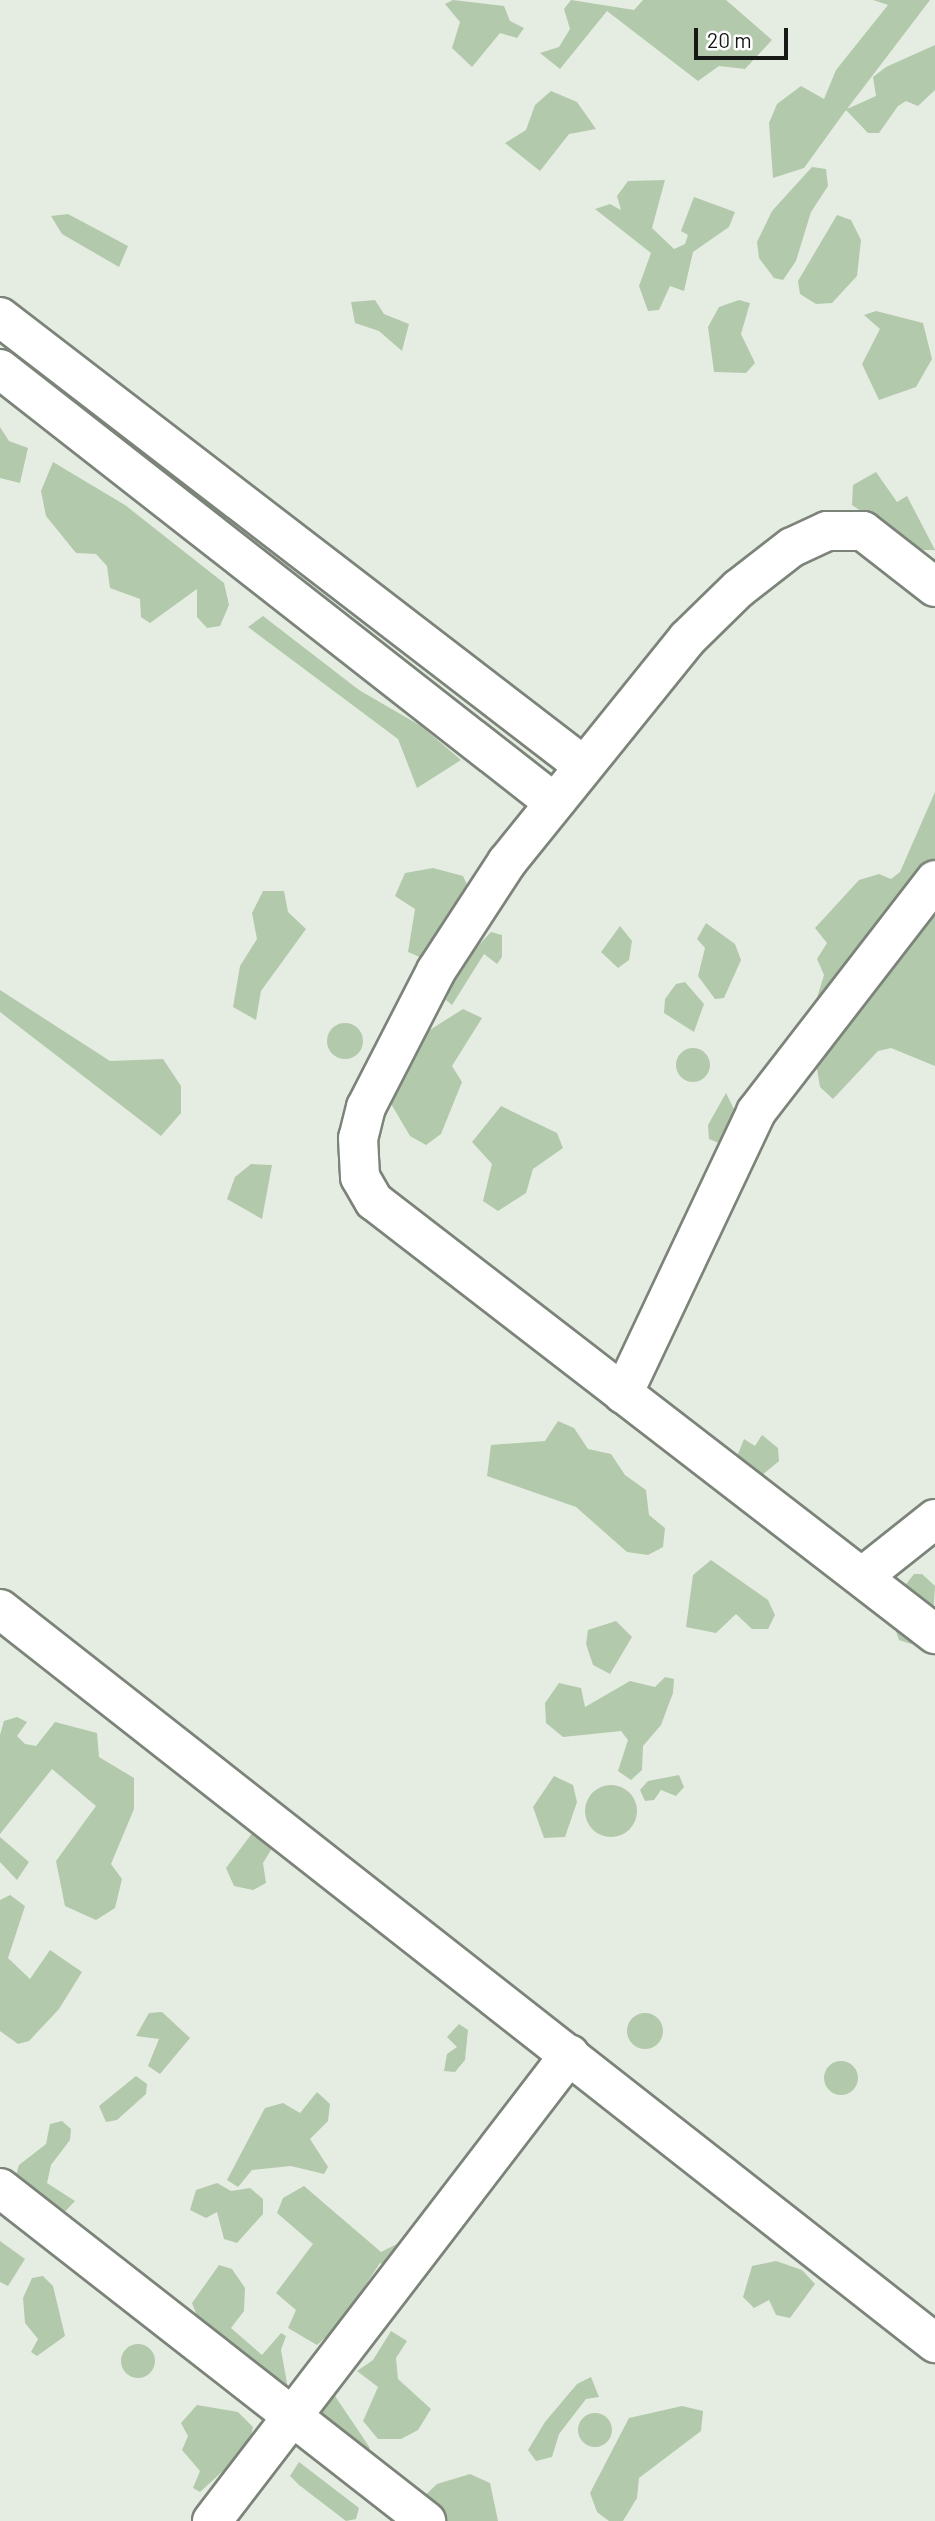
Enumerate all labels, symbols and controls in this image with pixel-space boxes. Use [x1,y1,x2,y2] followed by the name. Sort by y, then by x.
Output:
[697,14,792,58] scale bar
[707,27,752,52] text: 20 m

